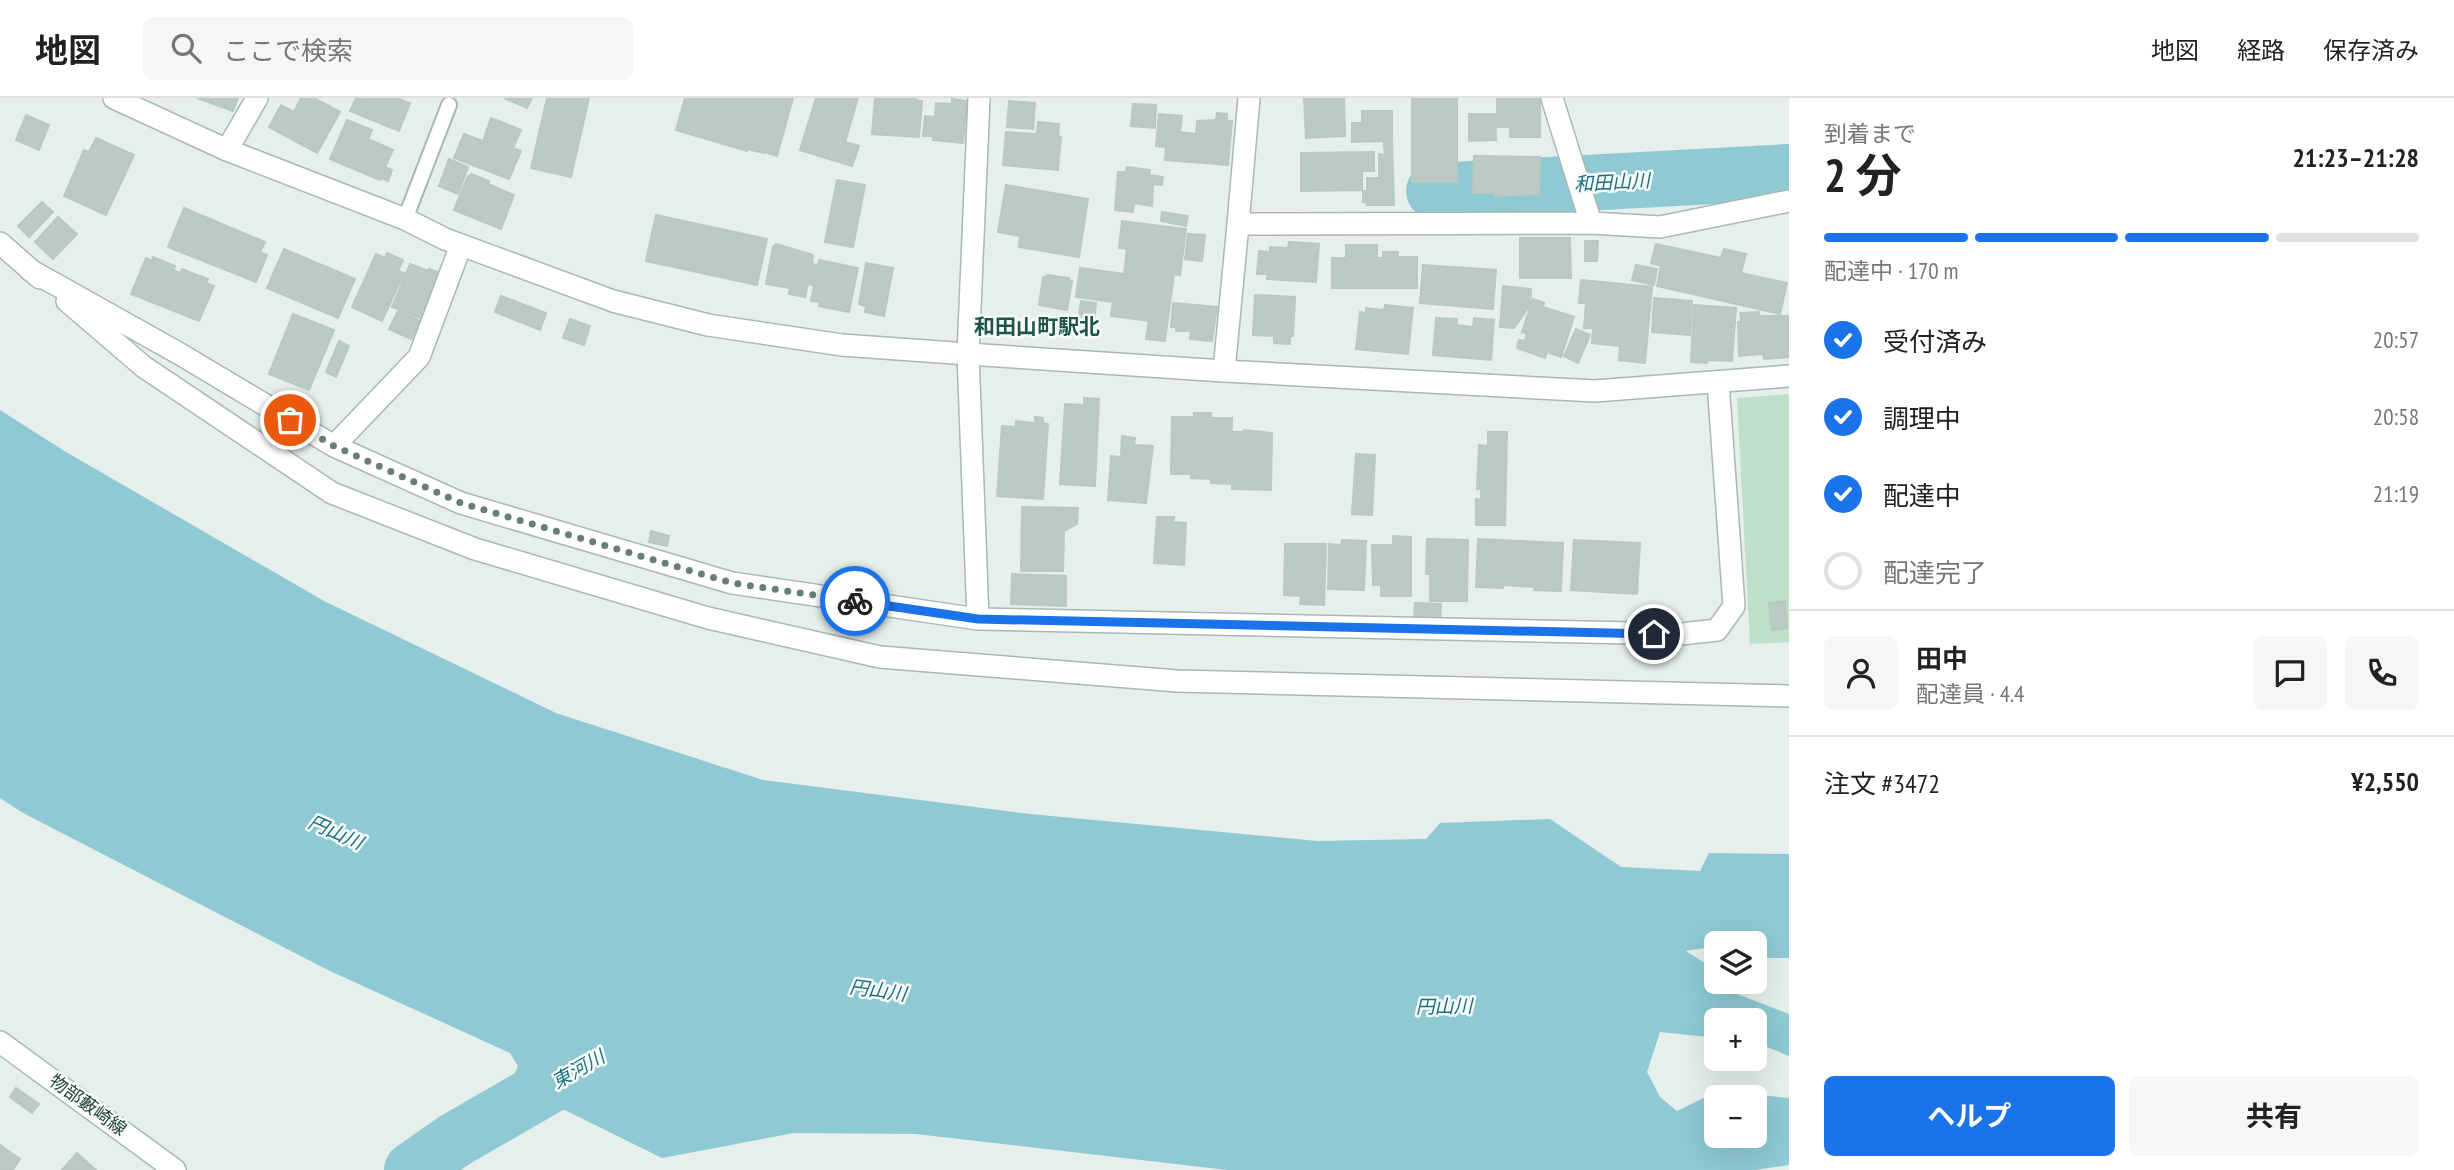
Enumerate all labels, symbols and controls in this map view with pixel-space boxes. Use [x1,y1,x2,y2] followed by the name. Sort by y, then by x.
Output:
[143,17,633,80] search box
[35,28,101,71] text: 地図
[167,29,205,67] icon: search
[223,34,353,67] text: ここで検索
[2151,35,2199,66] text: 地図
[2237,35,2285,66] text: 経路
[2323,35,2419,66] text: 保存済み
[1824,119,1916,148] text: 到着まで
[2292,141,2419,174] text: 21:23–21:28
[1824,145,1901,205] text: 2 分
[1573,168,1653,196] water label: 和田山川
[1824,256,1959,285] text: 配達中 · 170 m
[974,313,1100,340] district label: 和田山町駅北
[1824,321,1862,359] icon: check
[1883,325,1987,358] text: 受付済み
[2373,325,2419,354] text: 20:57
[260,390,320,450] pin
[1824,398,1862,436] icon: check
[271,401,309,439] icon: bag
[1883,402,1961,435] text: 調理中
[2373,402,2419,431] text: 20:58
[1824,475,1862,513] icon: check
[1883,479,1961,512] text: 配達中
[2373,479,2419,508] text: 21:19
[1883,556,1987,589] text: 配達完了
[820,566,890,636] courier
[836,582,874,620] icon: bike
[1624,604,1684,664] pin
[1635,615,1673,653] icon: home
[1824,636,1898,710] button: person
[2253,636,2327,710] button: chat
[2345,636,2419,710] button: phone
[1916,642,1968,675] text: 田中
[1916,679,2024,708] text: 配達員 · 4.4
[2351,765,2419,798] text: ¥2,550
[1824,767,1940,800] text: 注文 #3472
[305,809,369,855] water label: 円山川
[1704,931,1767,1148] map controls
[1704,931,1767,994] button: layers
[848,974,910,1006] water label: 円山川
[1415,993,1475,1018] water label: 円山川
[1704,1008,1767,1071] button: +
[547,1043,610,1094] water label: 東河川
[45,1069,131,1140] street label: 物部藪崎線
[1824,1076,2115,1156] button: ヘルプ
[2129,1076,2419,1156] button: 共有
[1704,1085,1767,1148] button: −

